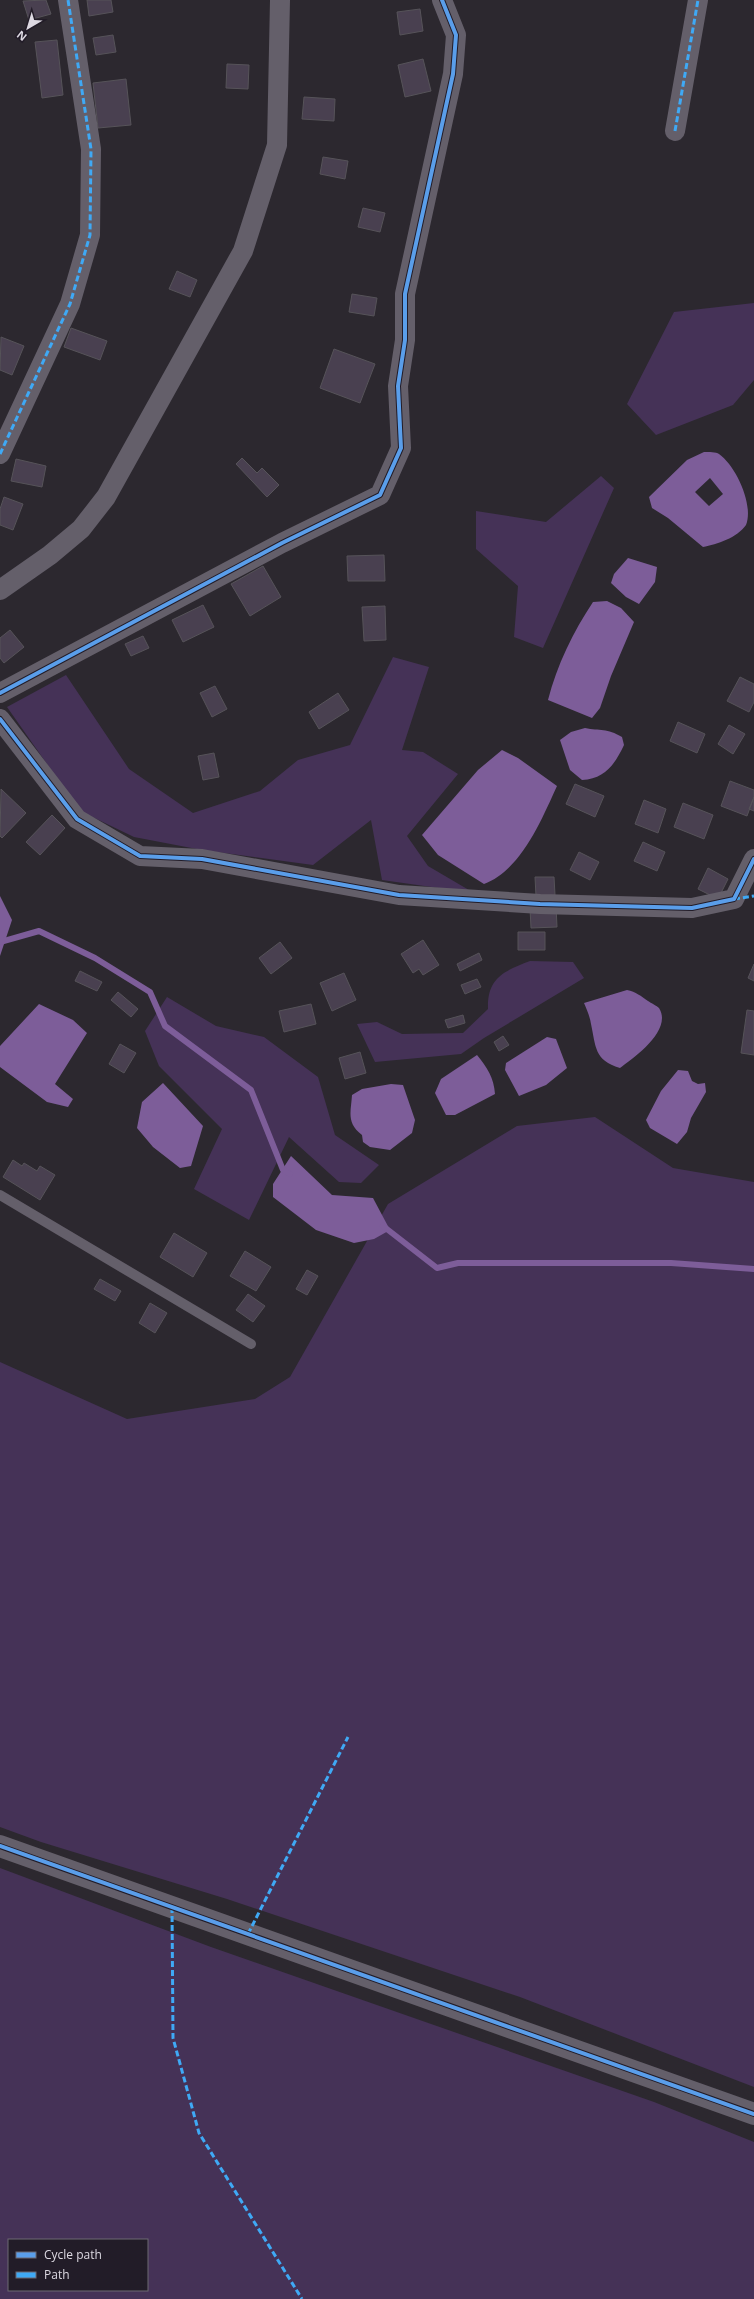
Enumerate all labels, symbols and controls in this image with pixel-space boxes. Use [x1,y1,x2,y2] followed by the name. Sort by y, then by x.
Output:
[8,8,48,48] north arrow
[13,28,30,45] text: N
[8,2239,148,2291] legend
[44,2246,102,2263] text: Cycle path
[44,2266,70,2283] text: Path

